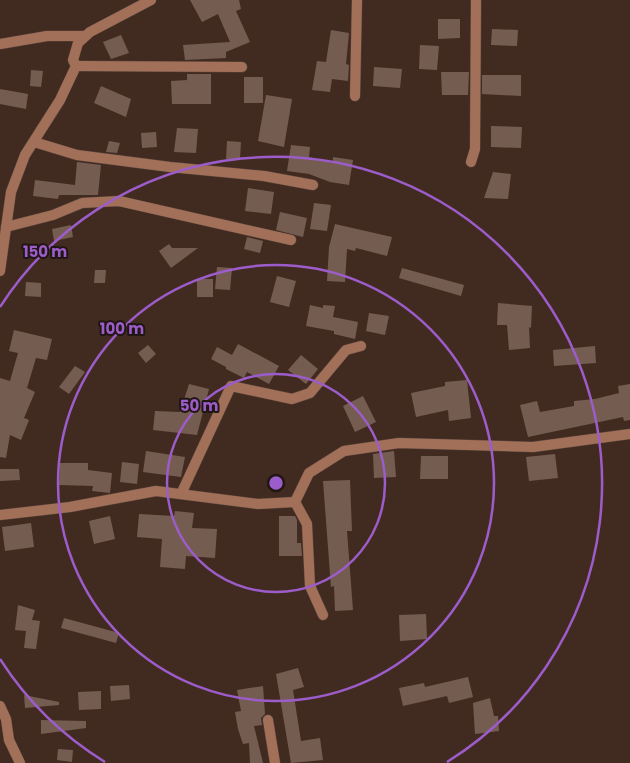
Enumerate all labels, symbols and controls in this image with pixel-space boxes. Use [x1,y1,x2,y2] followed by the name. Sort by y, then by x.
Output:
[23,241,67,262] text: 150 m
[100,318,144,339] text: 100 m
[180,395,218,416] text: 50 m
[267,474,285,492] centre of rings

